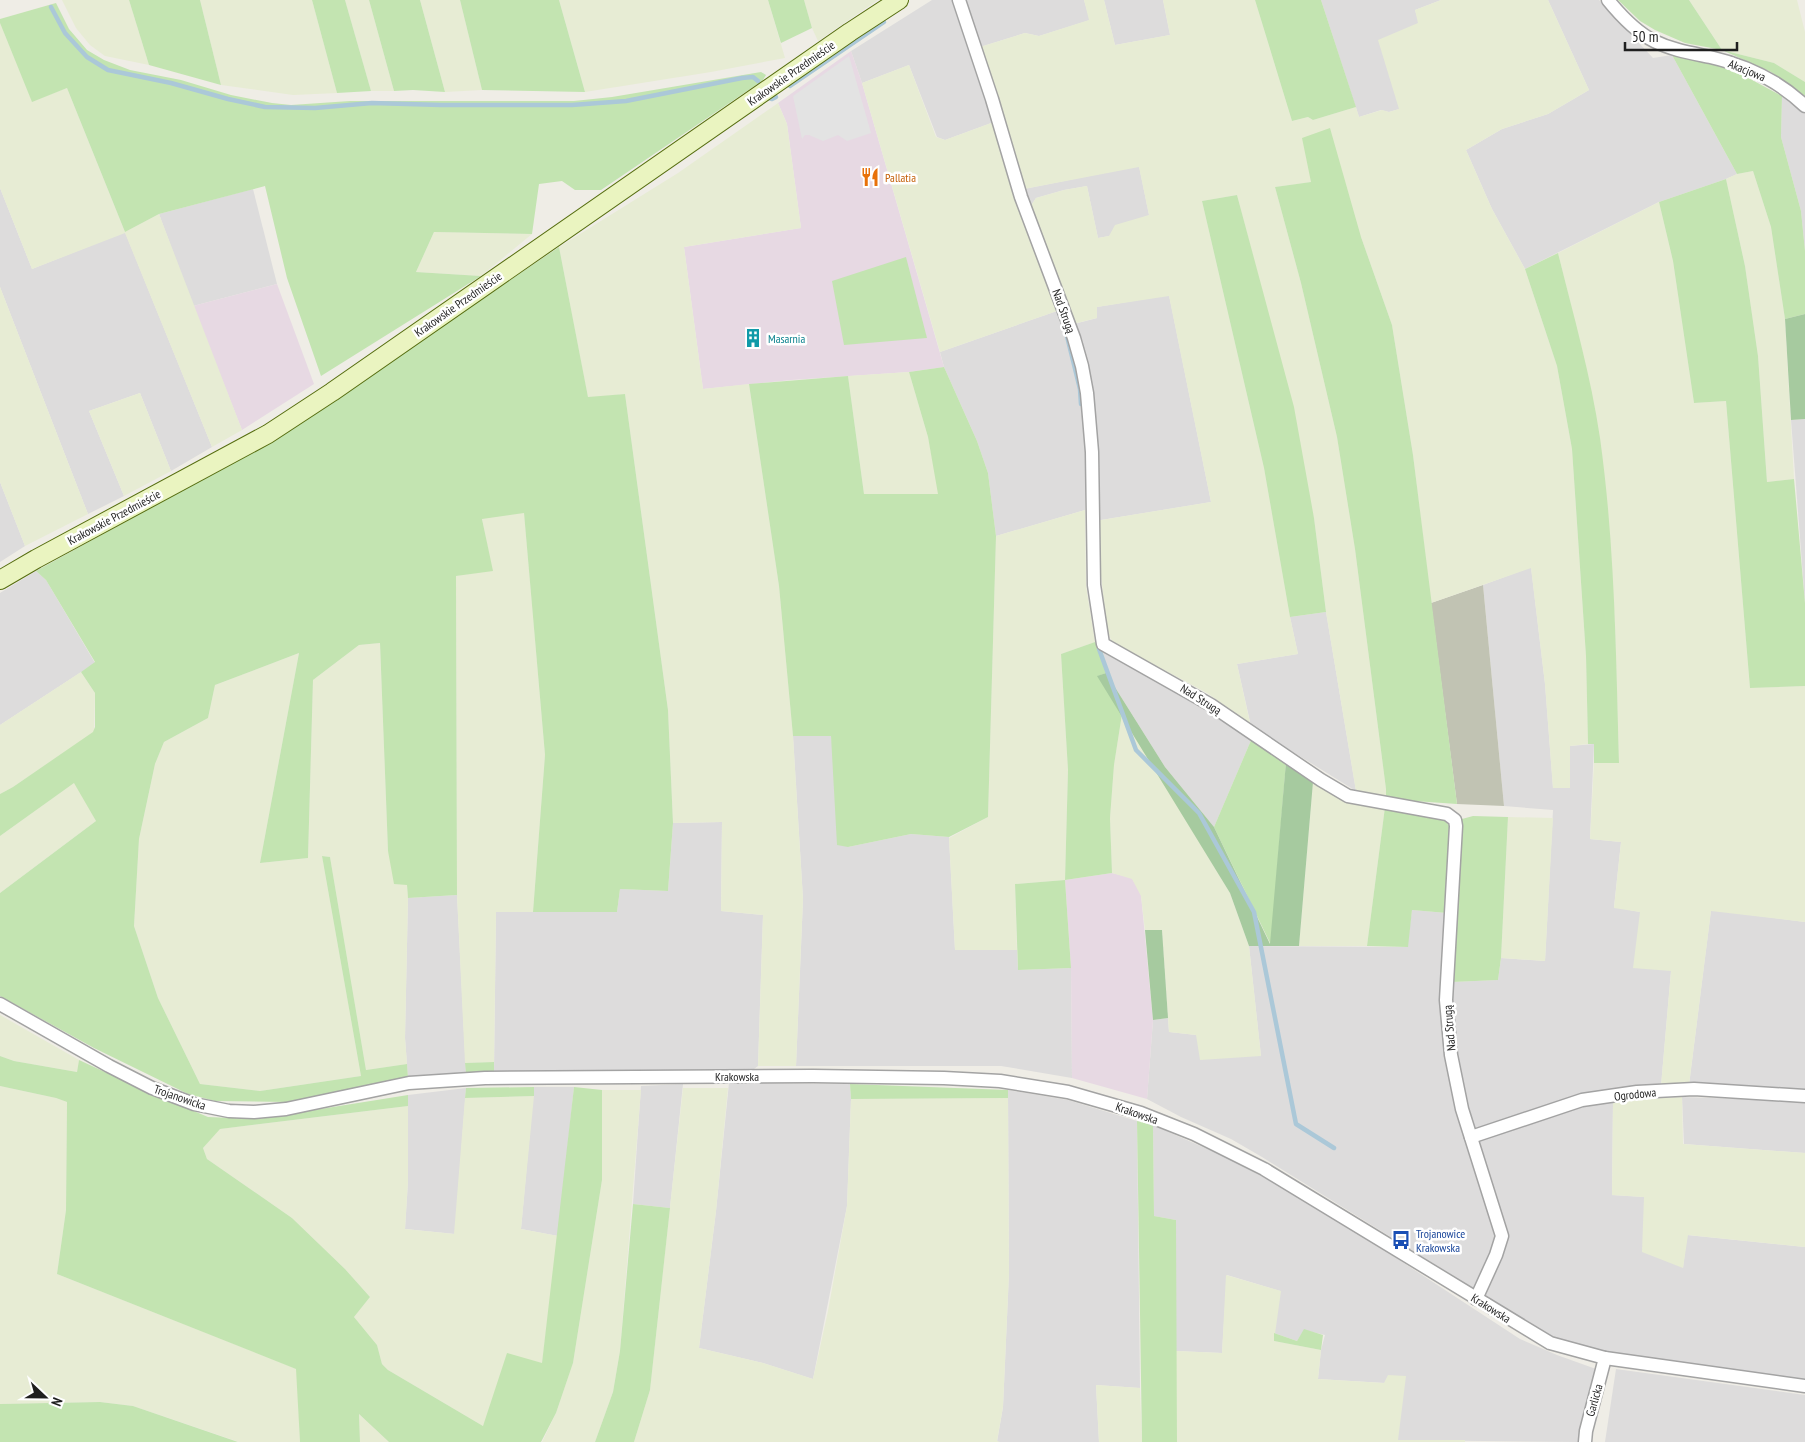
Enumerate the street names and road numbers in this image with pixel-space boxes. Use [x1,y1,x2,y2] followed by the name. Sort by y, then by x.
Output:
[744,37,838,109] street label: Krakowskie Przedmieście
[1726,56,1768,84] street label: Akacjowa
[411,268,505,340] street label: Krakowskie Przedmieście
[1049,287,1079,335] street label: Nad Strugą
[65,486,163,548] street label: Krakowskie Przedmieście
[1178,680,1225,718] street label: Nad Strugą
[1440,1004,1458,1052] street label: Nad Strugą
[715,1069,759,1084] street label: Krakowska
[152,1081,208,1113] street label: Trojanowicka
[1613,1084,1657,1104] street label: Ogrodowa
[1114,1099,1160,1127] street label: Krakowska
[1468,1290,1514,1326] street label: Krakowska
[1582,1382,1606,1418] street label: Garlicka

